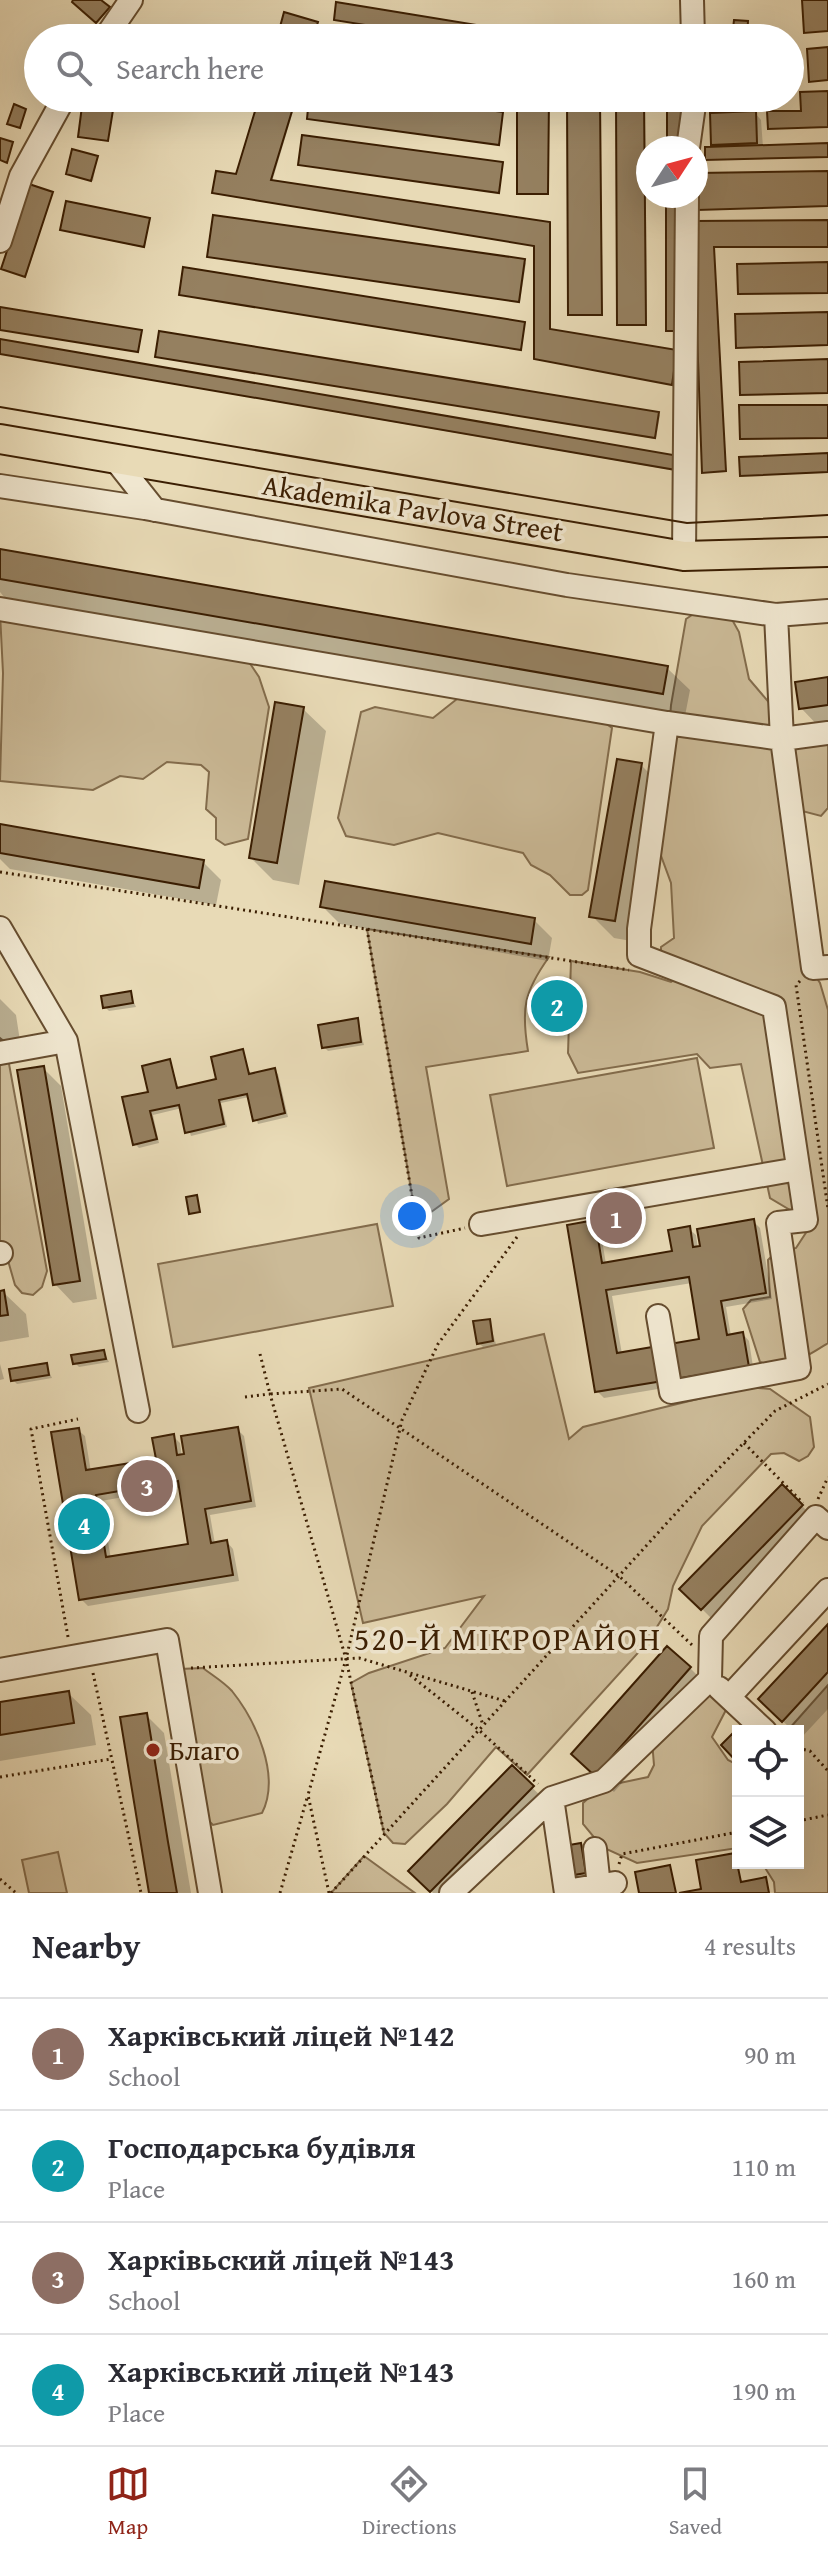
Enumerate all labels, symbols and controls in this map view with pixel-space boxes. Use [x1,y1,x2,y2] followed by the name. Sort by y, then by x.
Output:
[24,24,804,112] search box
[52,46,96,90] icon: search
[116,46,264,90] text: Search here
[636,136,708,208] north arrow
[260,463,566,552] street label: Akademika Pavlova Street
[531,976,583,1036] pin: 2
[590,1188,642,1248] pin: 1
[392,1196,432,1236] your location
[121,1456,173,1516] pin: 3
[58,1494,110,1554] pin: 4
[354,1615,662,1662] district label: 520-Й МІКРОРАЙОН
[732,1725,804,1869] map controls
[732,1725,804,1797] button: locate
[169,1729,240,1770] place label: Благо
[144,1741,162,1759] marker: Благо
[732,1797,804,1869] button: layers
[32,1921,141,1970] text: Nearby
[704,1926,796,1965] text: 4 results
[108,2013,455,2057] text: Харківський ліцей №142
[51,2035,65,2074] text: 1
[744,2035,796,2074] text: 90 m
[108,2057,180,2096] text: School
[108,2125,415,2169] text: Господарська будівля
[51,2147,65,2186] text: 2
[731,2147,796,2186] text: 110 m
[108,2169,165,2208] text: Place
[108,2237,455,2281] text: Харківьский ліцей №143
[51,2259,65,2298] text: 3
[731,2259,796,2298] text: 160 m
[108,2281,180,2320] text: School
[108,2349,455,2393] text: Харківський ліцей №143
[51,2371,65,2410] text: 4
[731,2371,796,2410] text: 190 m
[108,2393,165,2432] text: Place
[106,2462,150,2542] tab: Map
[362,2462,457,2542] tab: Directions
[669,2462,722,2542] tab: Saved

